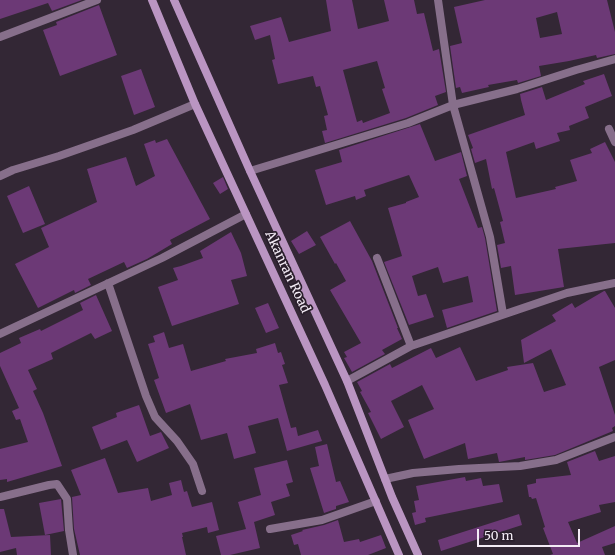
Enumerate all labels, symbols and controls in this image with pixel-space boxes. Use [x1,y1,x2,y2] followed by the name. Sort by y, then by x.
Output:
[261,228,313,316] street label: Akanran Road
[479,521,582,547] scale bar
[484,528,513,543] text: 50 m

